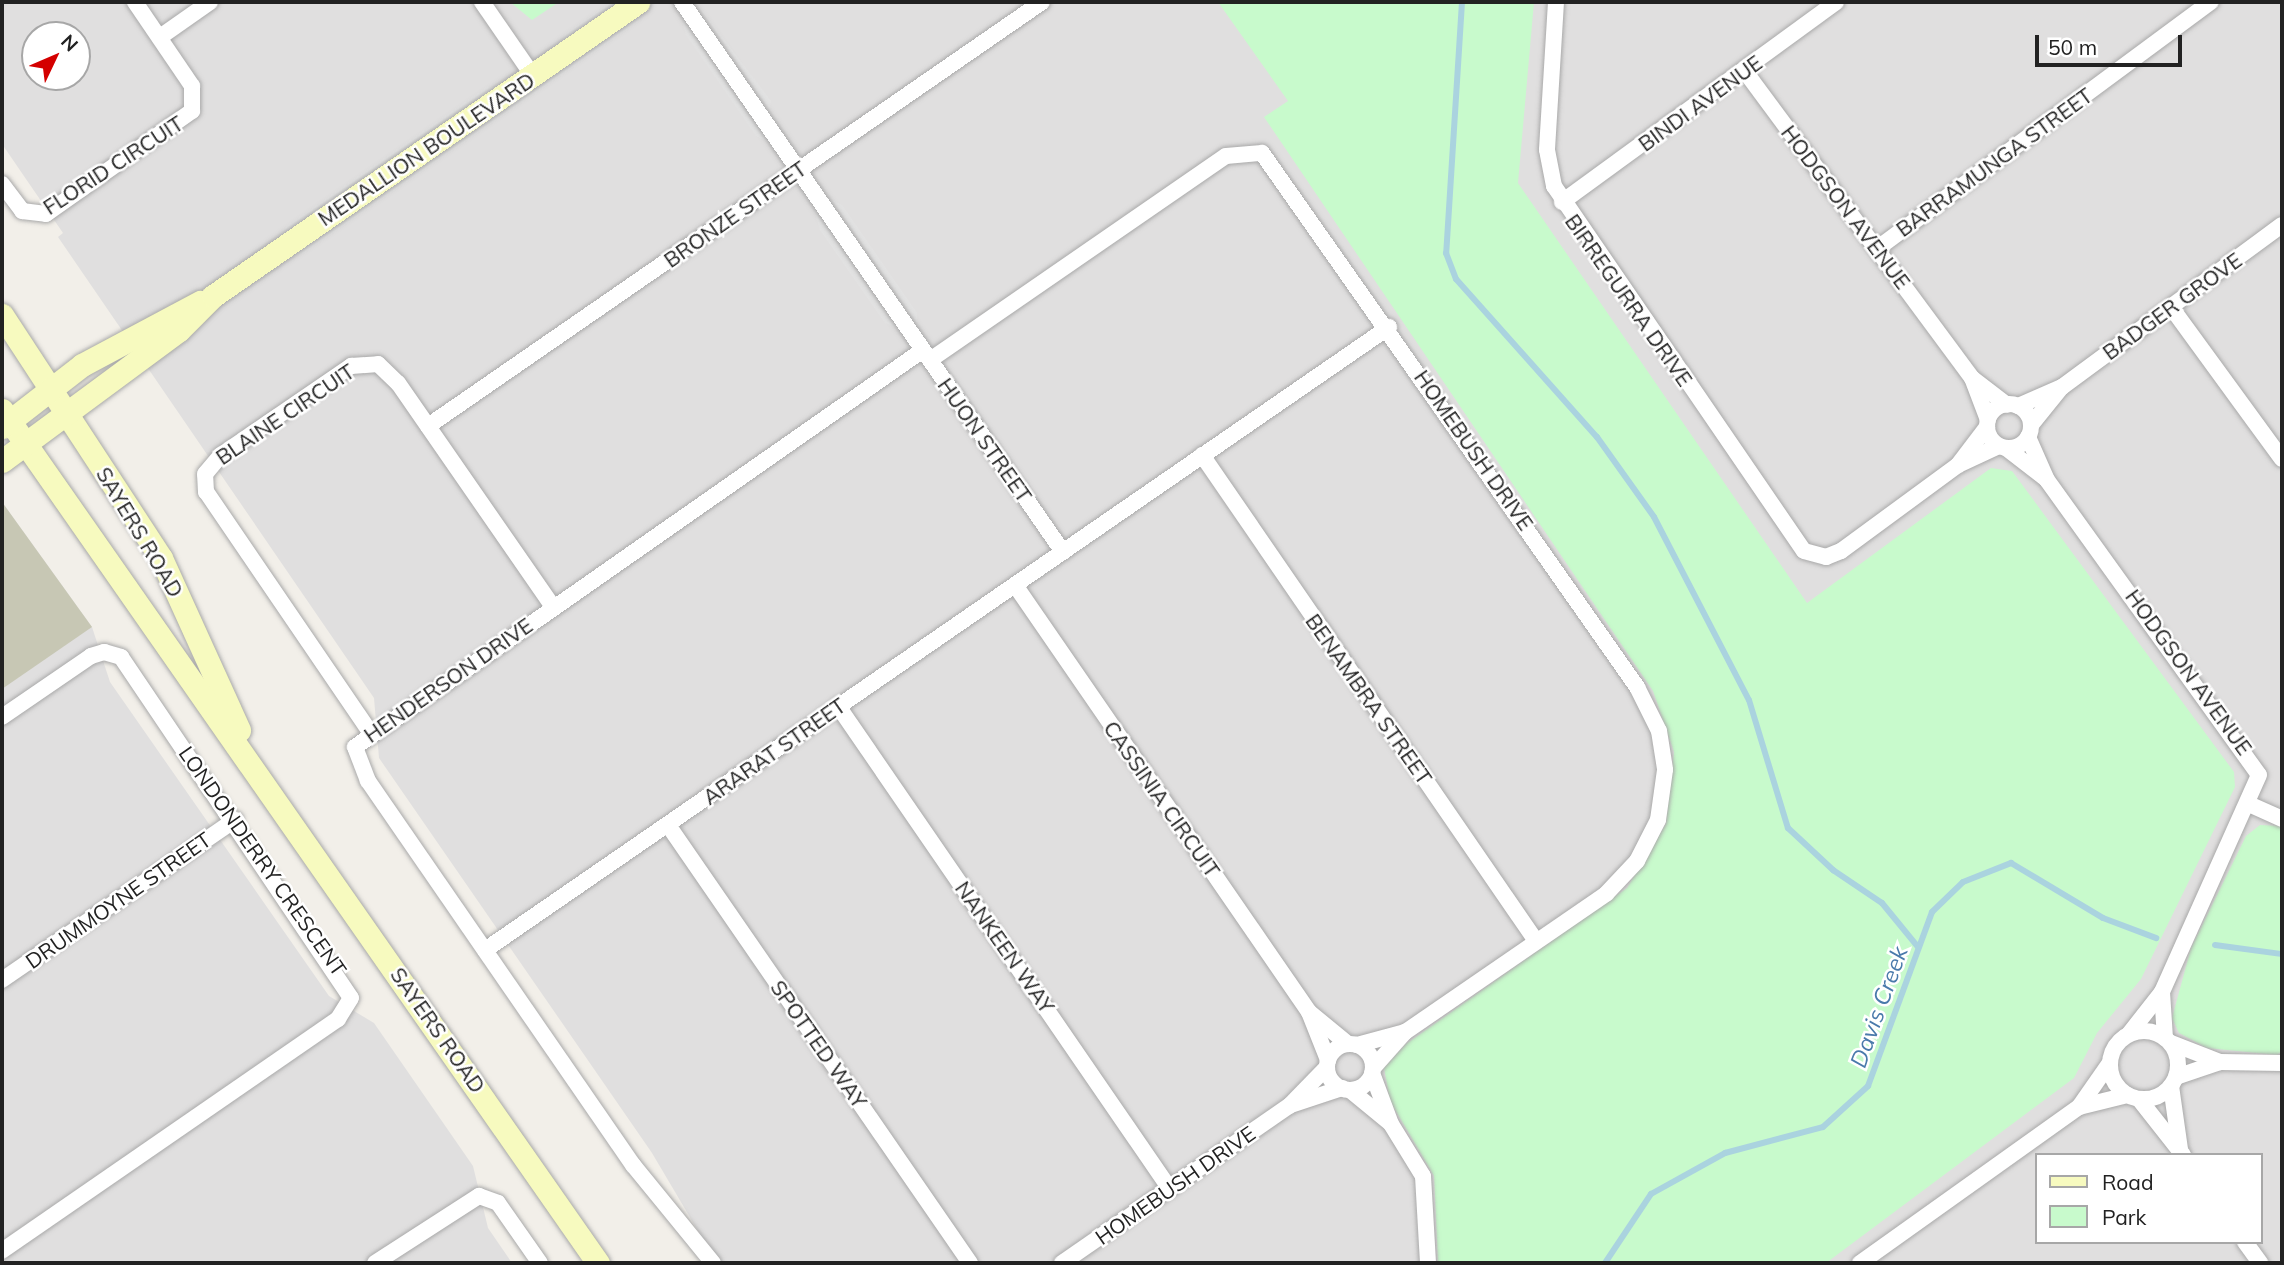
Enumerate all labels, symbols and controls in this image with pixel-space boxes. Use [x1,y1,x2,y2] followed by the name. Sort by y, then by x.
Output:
[21,21,91,91] north arrow
[2039,21,2186,65] scale bar
[56,29,83,56] text: N
[2048,34,2097,60] text: 50 m
[1633,50,1767,156] street label: BINDI AVENUE
[313,67,539,231] street label: MEDALLION BOULEVARD
[1891,82,2097,242] street label: BARRAMUNGA STREET
[38,110,188,220] street label: FLORID CIRCUIT
[1776,120,1916,294] street label: HODGSON AVENUE
[659,155,811,273] street label: BRONZE STREET
[1560,209,1698,391] street label: BIRREGURRA DRIVE
[2098,247,2246,365] street label: BADGER GROVE
[211,358,359,470] street label: BLAINE CIRCUIT
[1409,365,1539,535] street label: HOMEBUSH DRIVE
[933,373,1037,507] street label: HUON STREET
[91,462,189,602] street label: SAYERS ROAD
[2120,584,2258,760] street label: HODGSON AVENUE
[1301,609,1437,789] street label: BENAMBRA STREET
[359,612,537,748] street label: HENDERSON DRIVE
[698,692,850,810] street label: ARARAT STREET
[1099,716,1225,882] street label: CASSINIA CIRCUIT
[174,741,352,981] street label: LONDONDERRY CRESCENT
[20,826,216,974] street label: DRUMMOYNE STREET
[950,876,1060,1018] street label: NANKEEN WAY
[1844,943,1914,1071] water label: Davis Creek
[385,963,491,1097] street label: SAYERS ROAD
[766,975,872,1113] street label: SPOTTED WAY
[1090,1120,1260,1250] street label: HOMEBUSH DRIVE
[2036,1153,2263,1244] legend
[2102,1169,2153,1195] text: Road
[2102,1204,2146,1230] text: Park

